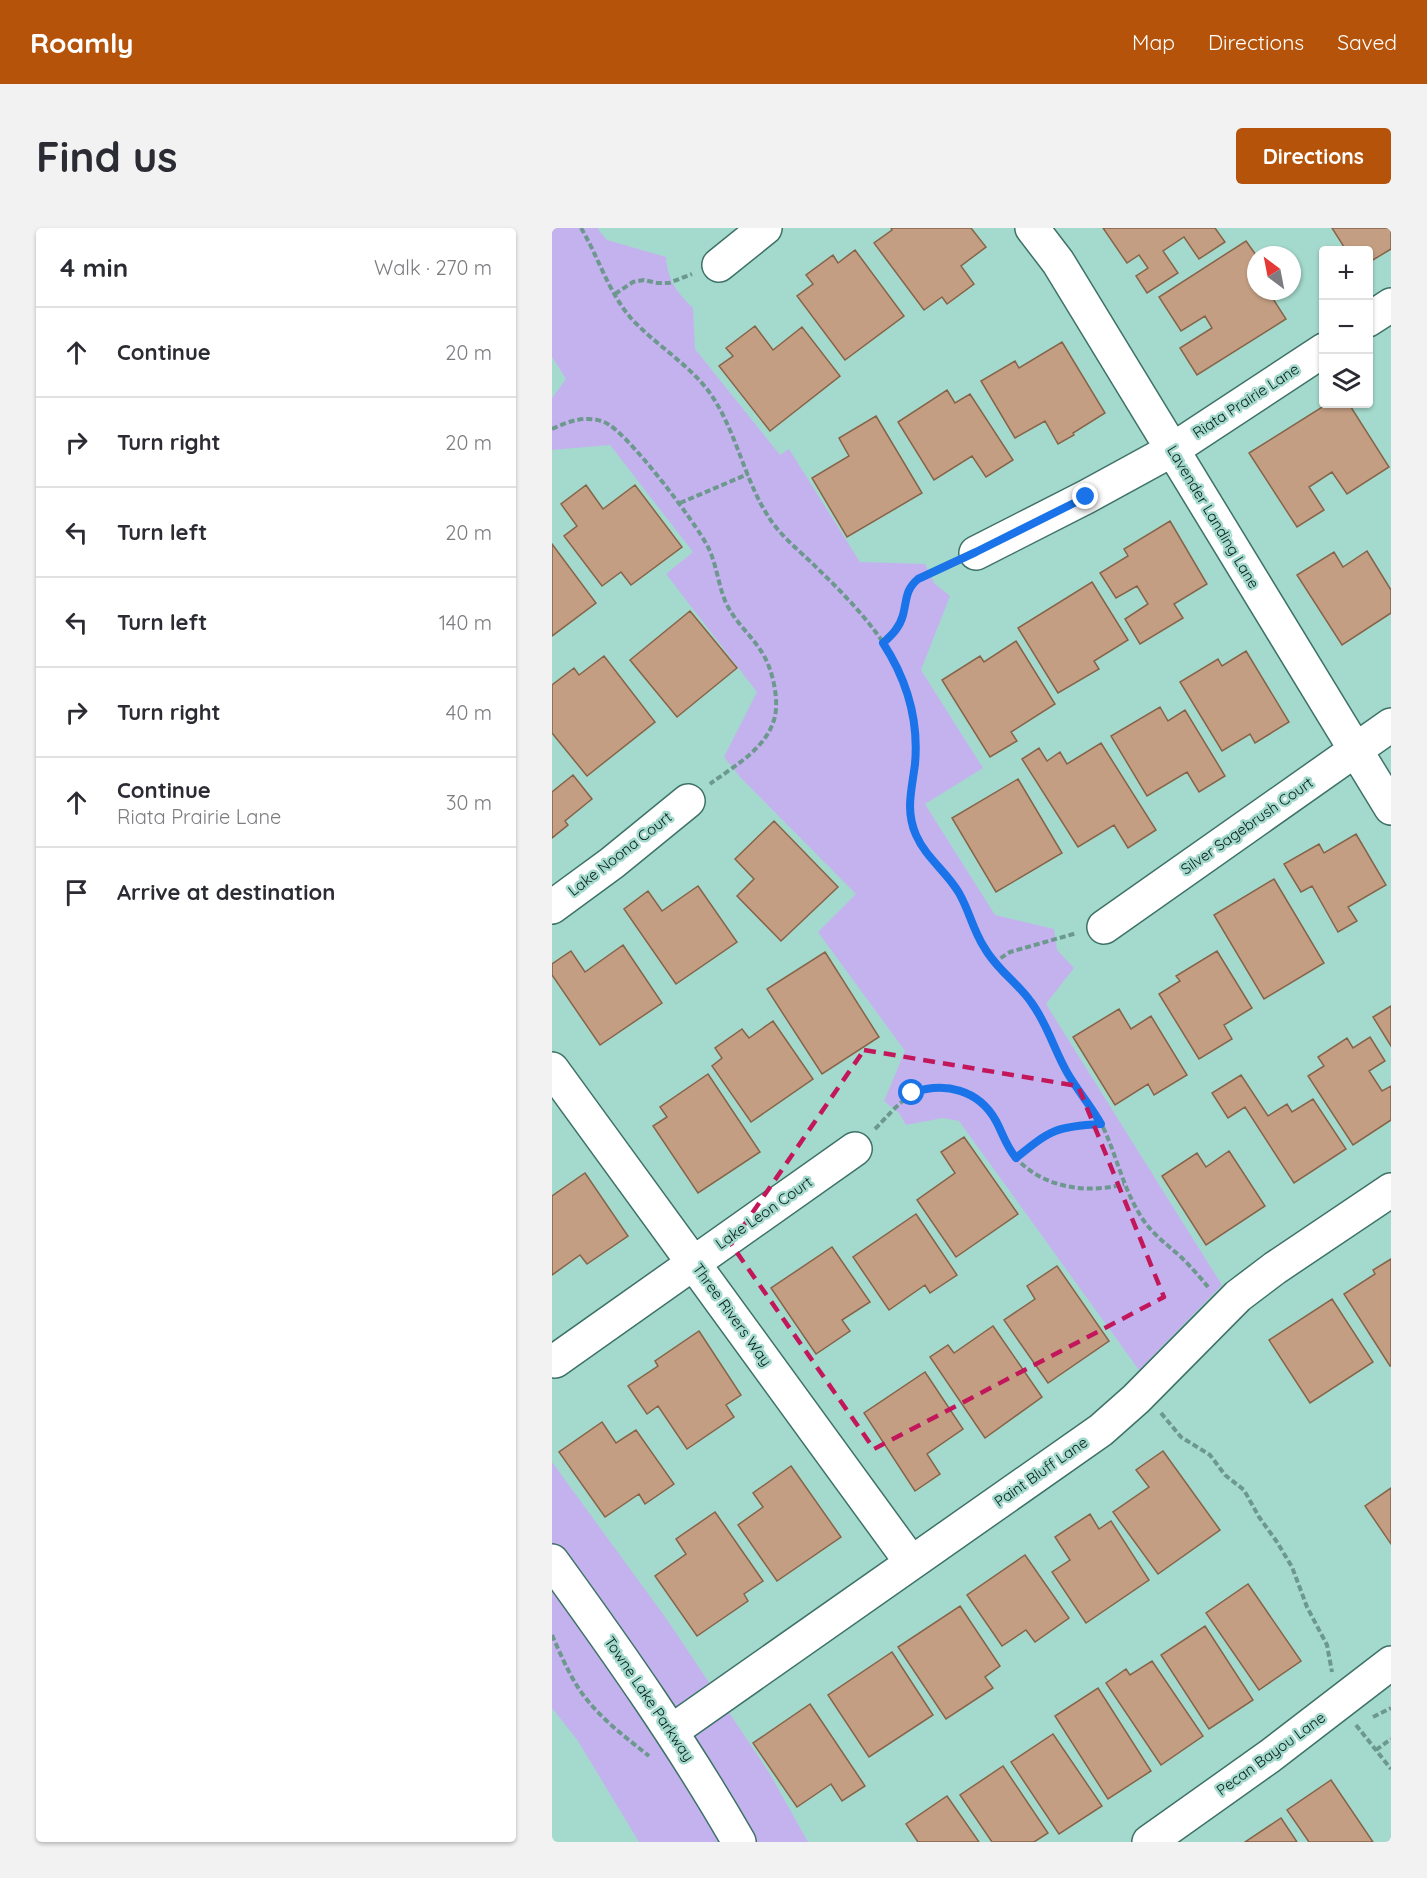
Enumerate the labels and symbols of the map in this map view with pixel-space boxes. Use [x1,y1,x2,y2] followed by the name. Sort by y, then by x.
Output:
[1247,246,1301,300] north arrow
[1189,359,1303,442] street label: Riata Prairie Lane
[1163,442,1264,592] street label: Lavender Landing Lane
[1072,483,1098,509] route end
[1177,773,1317,878] street label: Silver Sagebrush Court
[564,807,675,900] street label: Lake Noona Court
[898,1079,924,1105] route start
[712,1172,816,1253] street label: Lake Leon Court
[689,1260,776,1370] street label: Three Rivers Way
[990,1432,1091,1511] street label: Paint Bluff Lane
[600,1633,698,1765] street label: Towne Lake Parkway
[1212,1708,1329,1800] street label: Pecan Bayou Lane

